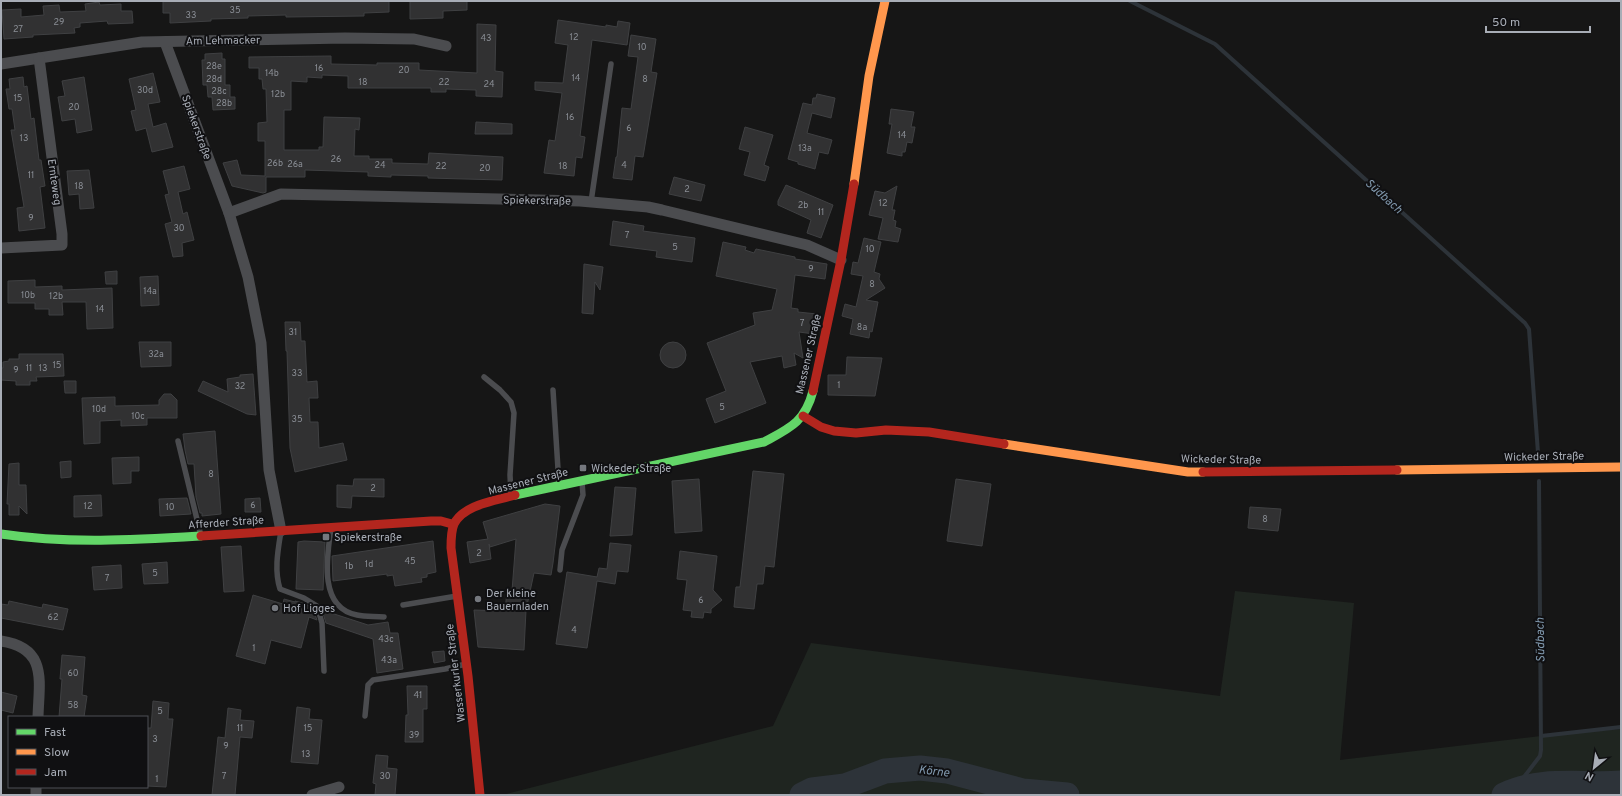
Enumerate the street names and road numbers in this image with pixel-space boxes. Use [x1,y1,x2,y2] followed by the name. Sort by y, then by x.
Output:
[186,33,261,49] street label: Am Lehmacker
[178,93,214,162] street label: Spiekerstraße
[44,158,64,206] street label: Ernteweg
[503,193,571,209] street label: Spiekerstraße
[793,313,825,396] street label: Massener Straße
[1504,449,1584,465] street label: Wickeder Straße
[1181,452,1261,468] street label: Wickeder Straße
[487,465,570,499] street label: Massener Straße
[188,513,265,533] street label: Afferder Straße
[443,623,469,723] street label: Wasserkurler Straße

